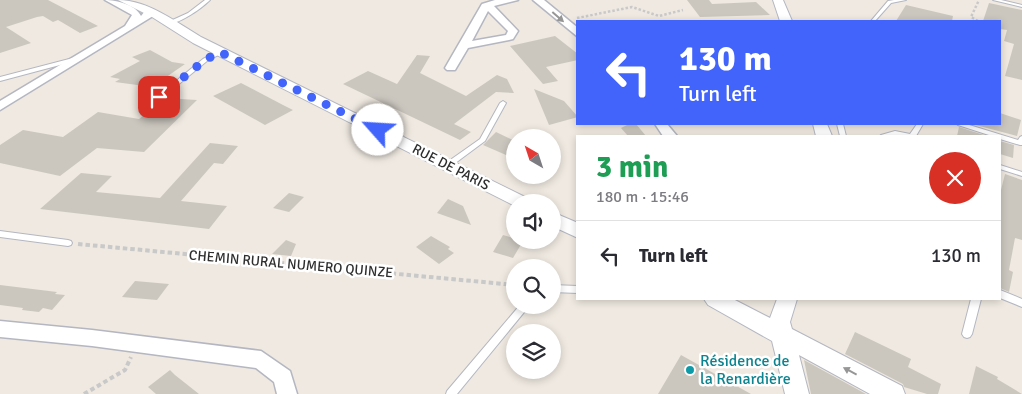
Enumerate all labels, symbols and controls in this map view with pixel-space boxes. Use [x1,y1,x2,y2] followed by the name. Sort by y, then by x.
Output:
[551,11,563,23] one-way arrow
[679,37,772,80] text: 130 m
[596,40,661,105] icon: left
[138,76,180,118] pin
[679,80,757,107] text: Turn left
[145,83,173,111] icon: arrive
[351,103,403,155] position arrow
[506,129,561,184] north arrow
[506,129,561,379] map controls
[409,140,493,194] street label: RUE DE PARIS
[596,149,668,186] text: 3 min
[929,152,981,204] button: close
[596,187,689,207] text: 180 m · 15:46
[506,194,561,249] button: sound
[596,242,624,270] icon: left
[639,244,708,268] text: Turn left
[931,244,981,268] text: 130 m
[188,247,394,281] street label: CHEMIN RURAL NUMERO QUINZE
[506,259,561,314] button: search
[506,324,561,379] button: layers
[700,351,791,389] place label: Résidence de la Renardière
[684,364,696,376] marker: Résidence de la Renardière
[843,367,857,375] one-way arrow

